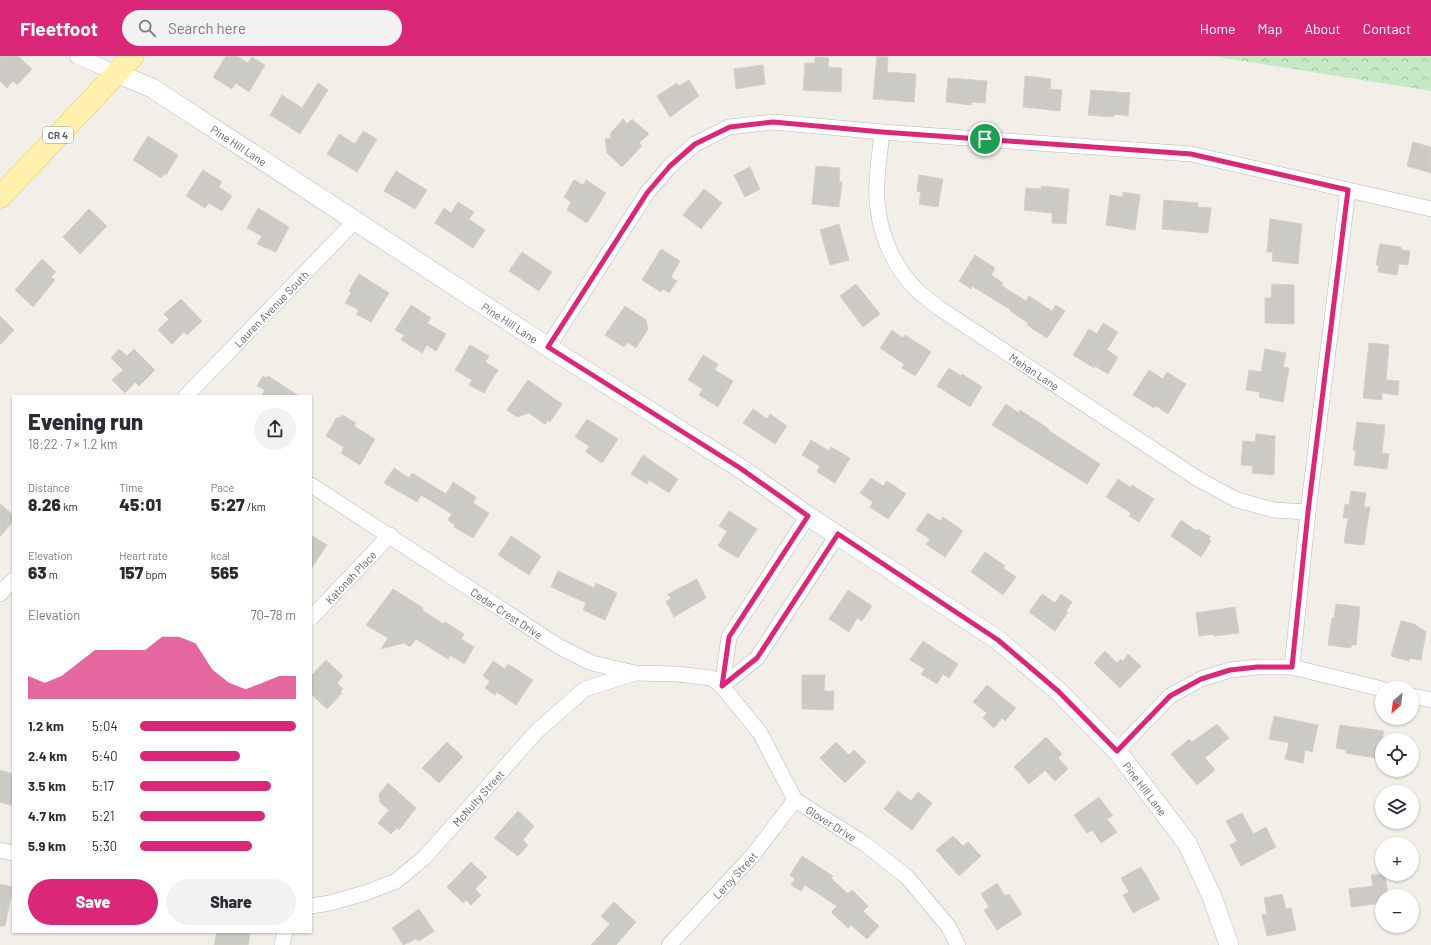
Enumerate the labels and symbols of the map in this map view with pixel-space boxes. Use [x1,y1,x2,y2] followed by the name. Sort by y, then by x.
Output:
[209,122,270,168] street label: Pine Hill Lane
[968,122,1002,156] pin
[43,127,73,143] road number: CR 4
[231,267,311,349] street label: Lauren Avenue South
[480,299,541,345] street label: Pine Hill Lane
[1007,350,1062,392] street label: Mehan Lane
[322,547,379,606] street label: Katonah Place
[469,585,545,641] street label: Cedar Crest Drive
[1375,681,1419,725] north arrow
[1121,759,1170,818] street label: Pine Hill Lane
[449,767,506,828] street label: McNulty Street
[804,802,859,844] street label: Glover Drive
[710,849,760,901] street label: Leroy Street

